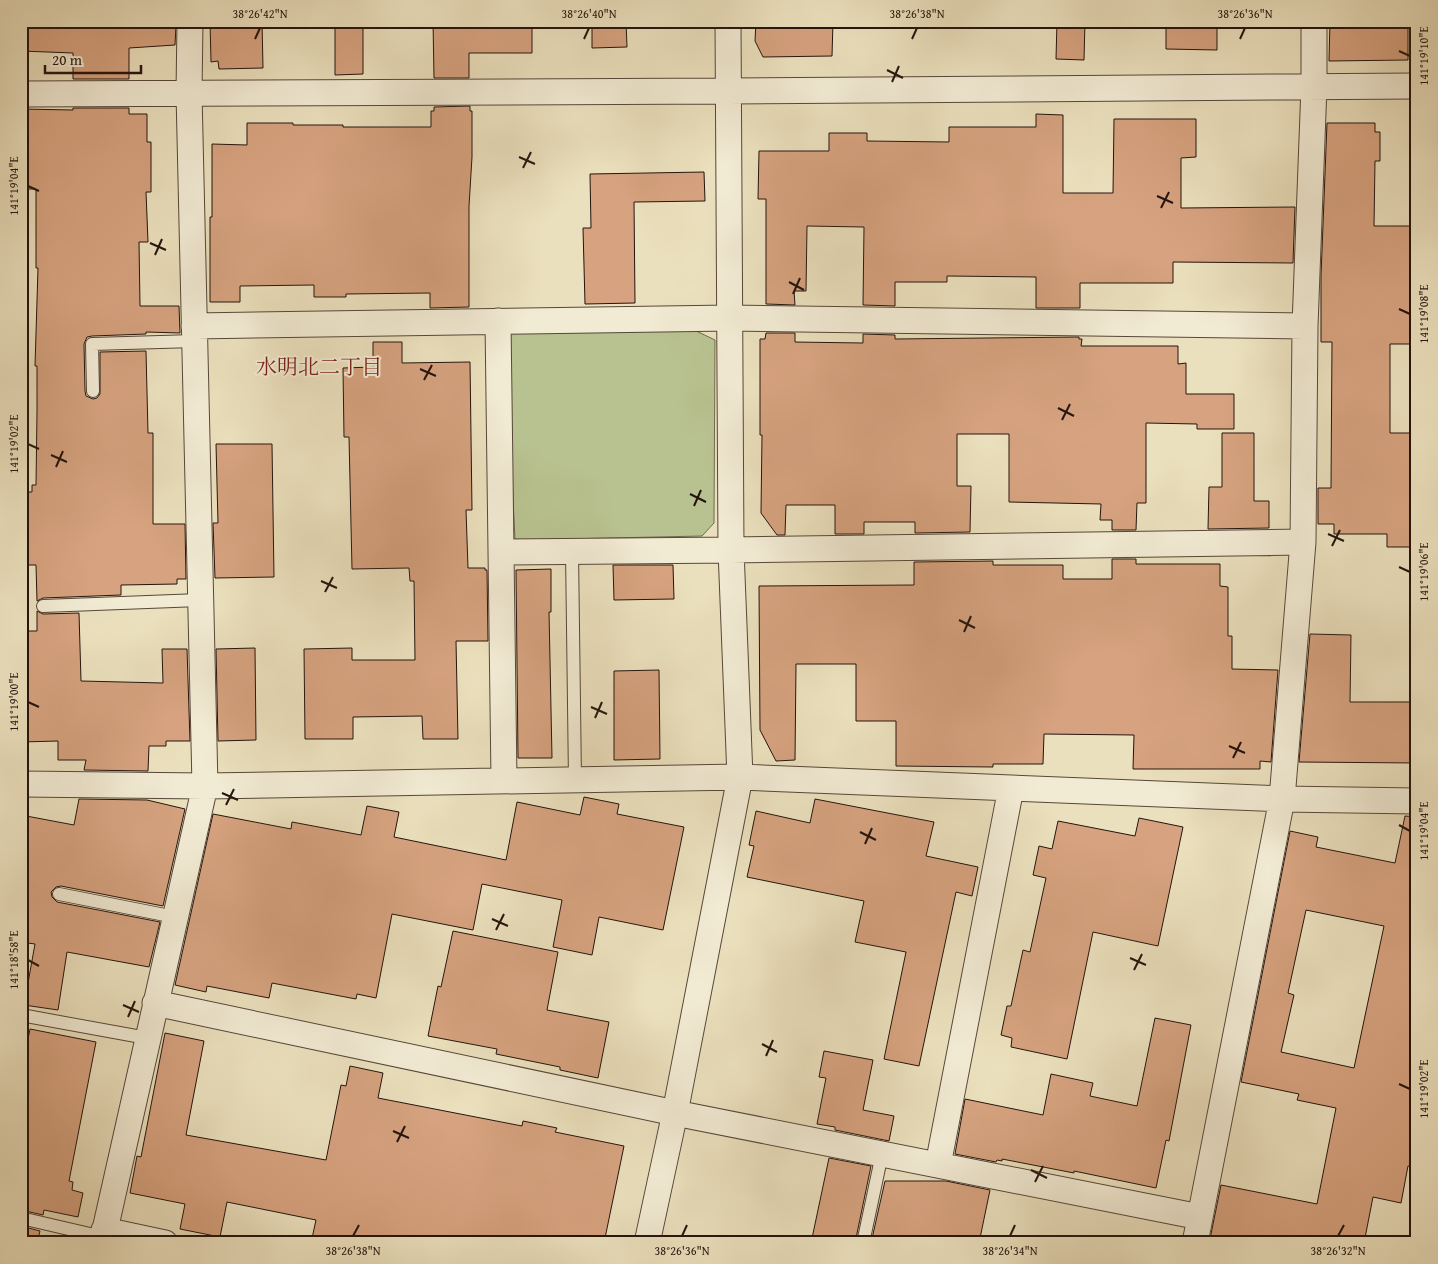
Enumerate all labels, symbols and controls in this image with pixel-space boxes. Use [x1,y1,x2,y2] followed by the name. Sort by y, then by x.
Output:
[232,5,288,22] text: 38°26'42"N
[561,5,617,22] text: 38°26'40"N
[889,5,945,22] text: 38°26'38"N
[1217,5,1273,22] text: 38°26'36"N
[1415,26,1432,86] text: 141°19'10"E
[45,42,141,74] scale bar
[52,49,83,70] text: 20 m
[5,156,22,216] text: 141°19'04"E
[1415,284,1432,344] text: 141°19'08"E
[256,351,382,382] district label: 水明北二丁目
[5,414,22,474] text: 141°19'02"E
[1415,542,1432,602] text: 141°19'06"E
[5,672,22,732] text: 141°19'00"E
[1415,801,1432,861] text: 141°19'04"E
[5,930,22,990] text: 141°18'58"E
[1415,1059,1432,1119] text: 141°19'02"E
[325,1242,381,1259] text: 38°26'38"N
[654,1242,710,1259] text: 38°26'36"N
[982,1242,1038,1259] text: 38°26'34"N
[1310,1242,1366,1259] text: 38°26'32"N

